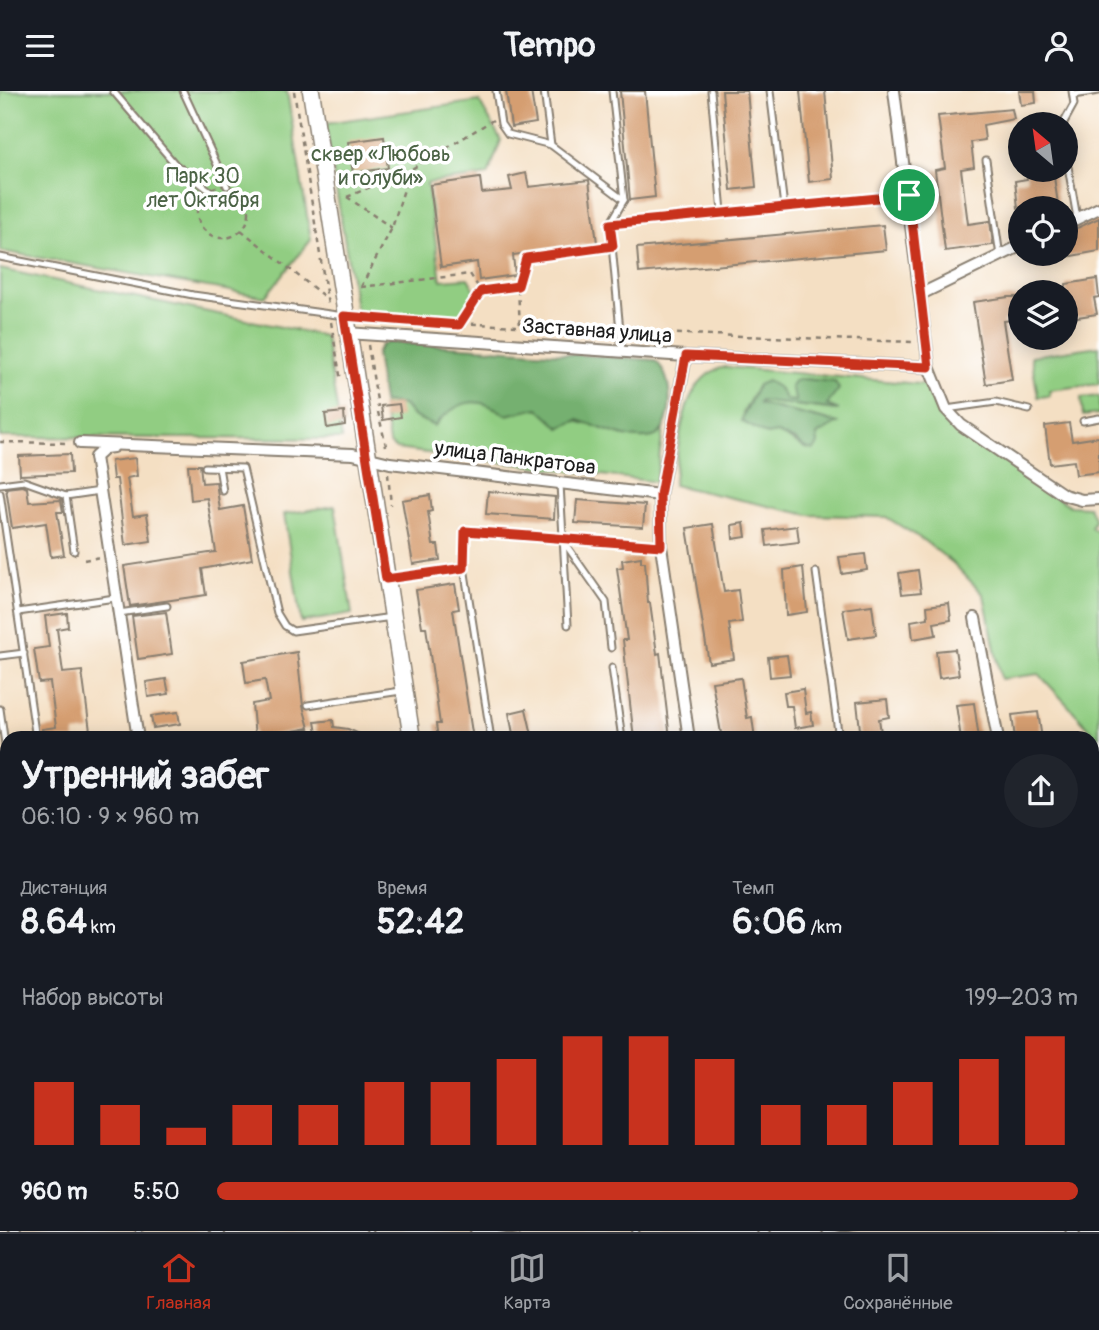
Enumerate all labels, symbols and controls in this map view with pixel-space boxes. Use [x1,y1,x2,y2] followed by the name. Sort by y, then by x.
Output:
[503,26,596,66] text: Tempo
[21,27,59,65] icon: menu
[1040,27,1078,65] icon: person
[1008,112,1078,182] north arrow
[1008,112,1078,350] map controls
[311,141,451,192] park label: сквер «Любовь и голуби»
[147,163,259,214] park label: Парк 30 лет Октября
[879,165,939,225] pin
[890,176,928,214] icon: arrive
[1008,196,1078,266] button: locate
[1008,280,1078,350] button: layers
[521,312,673,350] street label: Заставная улица
[432,435,597,481] street label: улица Панкратова
[21,752,269,800] text: Утренний забег
[1004,754,1078,828] button: share
[21,802,199,831] text: 06:10 · 9 × 960 m
[21,876,107,900] text: Дистанция
[377,876,427,900] text: Время
[732,876,774,900] text: Темп
[21,900,87,944] text: 8.64
[377,900,464,944] text: 52:42
[732,900,806,944] text: 6:06
[87,915,116,939] text: km
[806,915,842,939] text: /km
[21,983,163,1012] text: Набор высоты
[965,983,1078,1012] text: 199–203 m
[21,1177,87,1206] text: 960 m
[133,1177,180,1206] text: 5:50
[146,1249,211,1315] tab: Главная
[503,1249,551,1315] tab: Карта
[843,1249,953,1315] tab: Сохранённые

